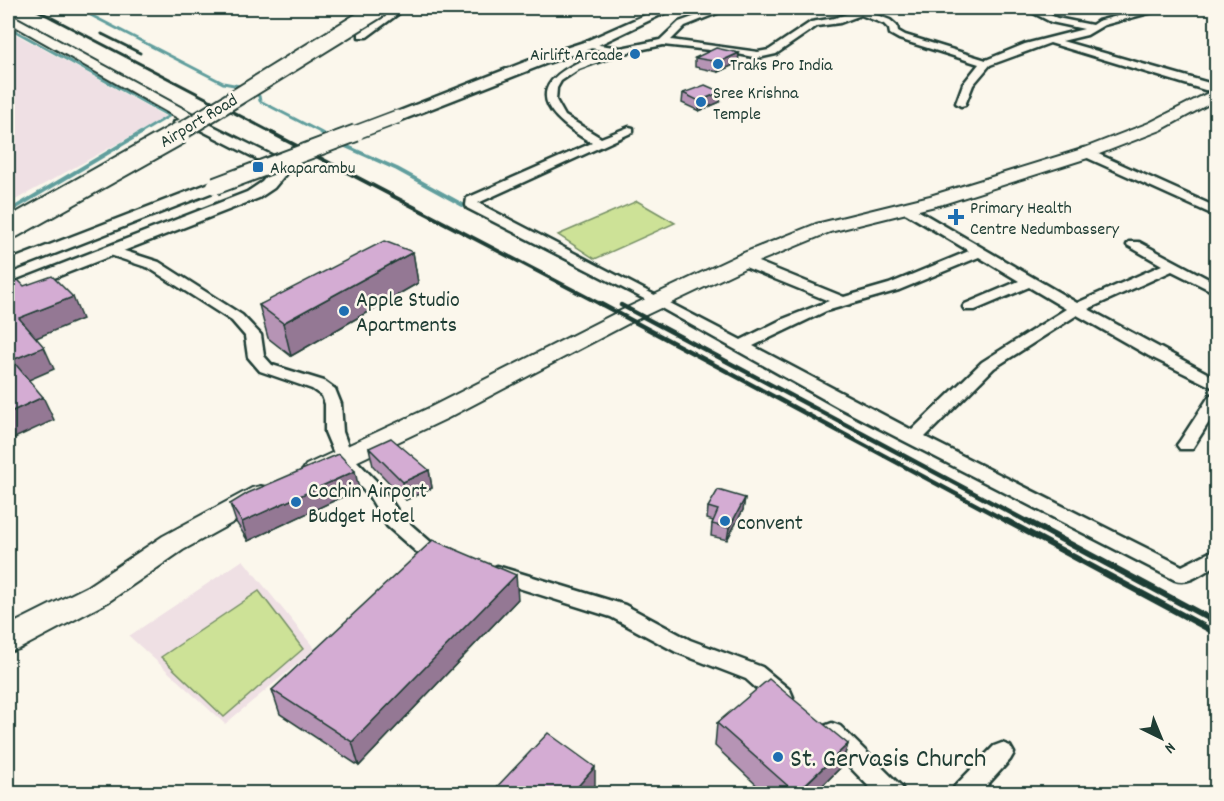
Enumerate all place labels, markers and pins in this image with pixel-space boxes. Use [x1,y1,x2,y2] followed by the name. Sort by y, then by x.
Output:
[530,44,623,69] place label: Airlift Arcade
[628,47,642,61] marker: Airlift Arcade
[730,54,833,79] place label: Traks Pro India
[711,57,725,71] marker: Traks Pro India
[713,82,799,128] place label: Sree Krishna Temple
[694,95,708,109] marker: Sree Krishna Temple
[270,157,355,182] place label: Akaparambu
[251,160,265,174] marker: Akaparambu
[970,197,1120,243] place label: Primary Health Centre Nedumbassery
[947,208,965,226] marker: Primary Health Centre Nedumbassery
[356,286,460,342] place label: Apple Studio Apartments
[337,304,351,318] marker: Apple Studio Apartments
[308,477,427,533] place label: Cochin Airport Budget Hotel
[289,495,303,509] marker: Cochin Airport Budget Hotel
[737,509,803,540] place label: convent
[718,514,732,528] marker: convent
[790,741,986,780] place label: St. Gervasis Church
[771,750,785,764] marker: St. Gervasis Church

